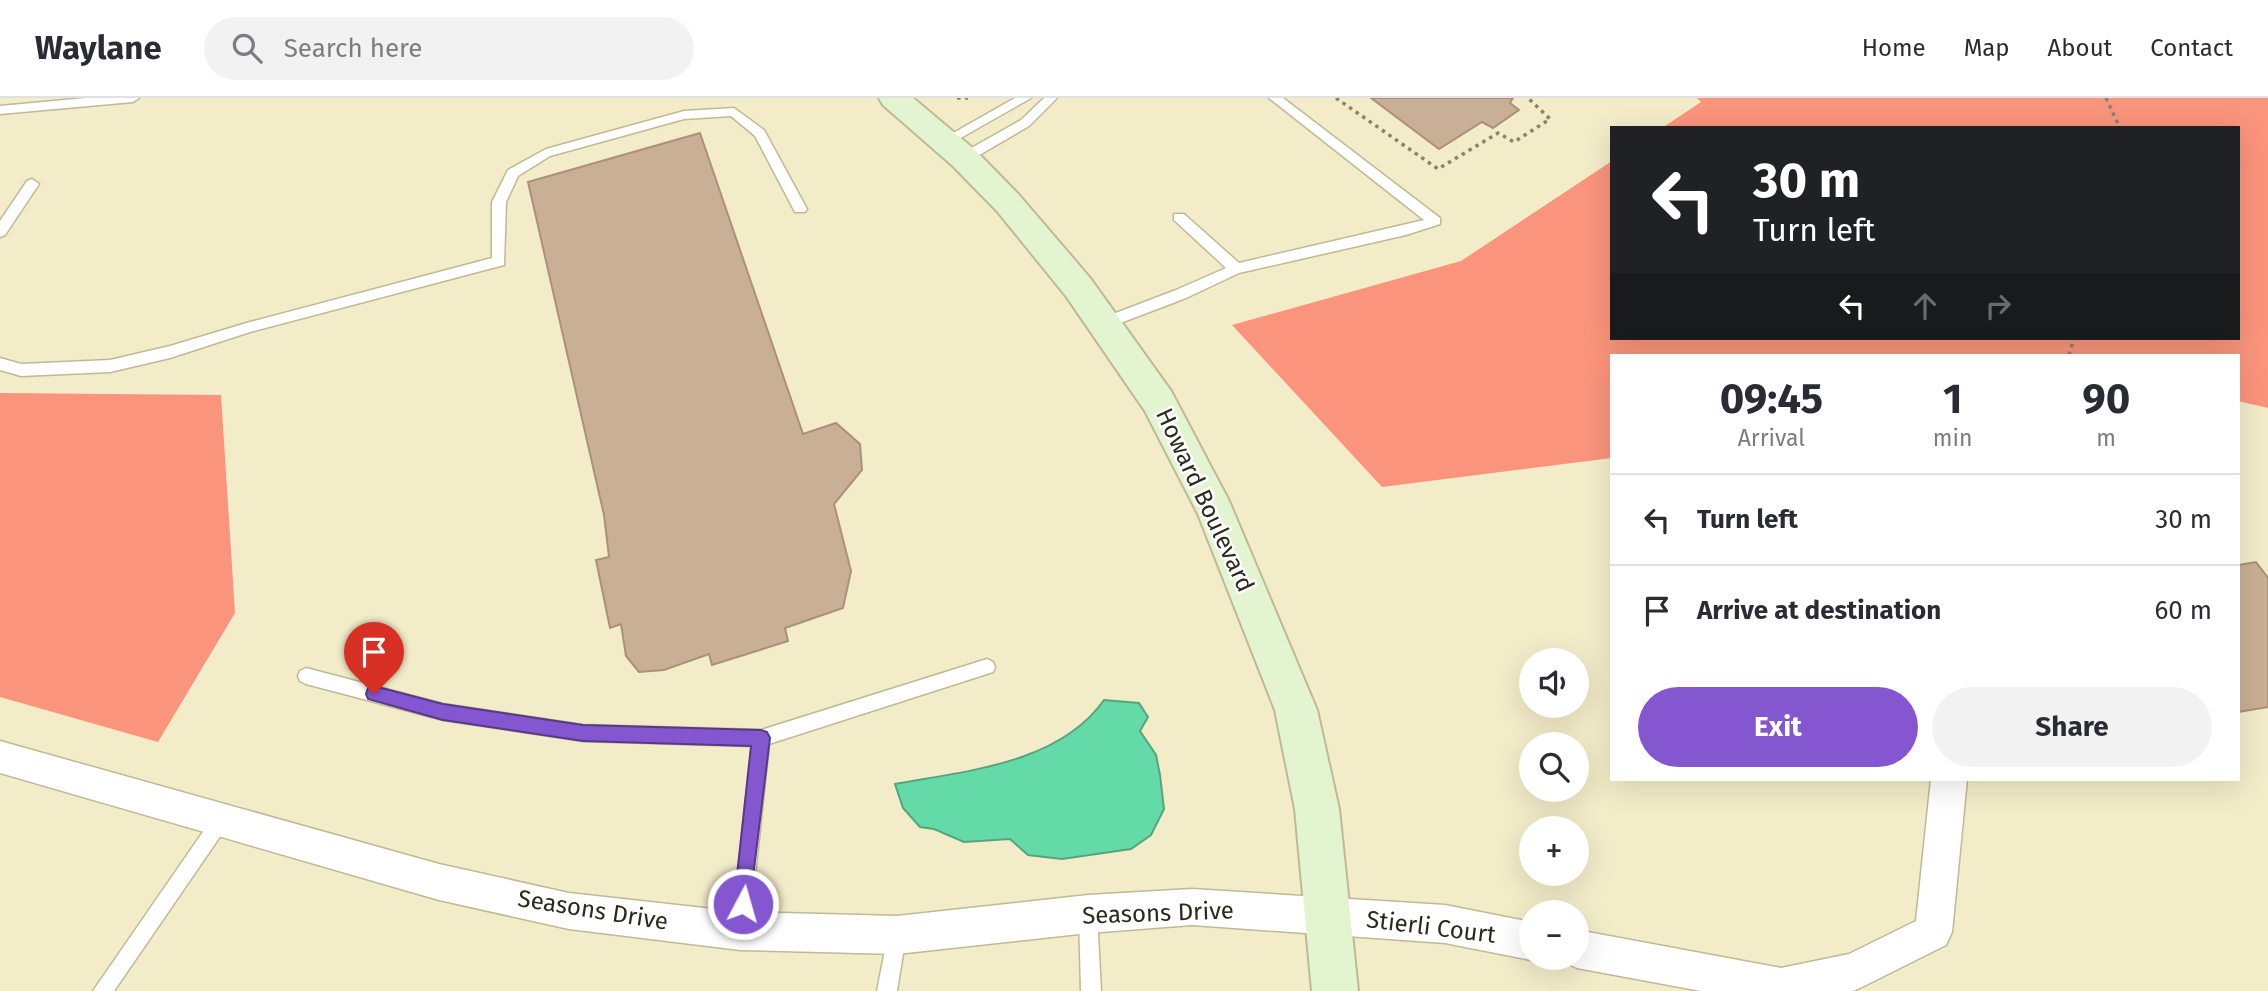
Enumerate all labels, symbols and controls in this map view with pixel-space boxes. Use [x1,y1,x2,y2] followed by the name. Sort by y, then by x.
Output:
[204,17,694,80] search box
[35,28,162,68] text: Waylane
[228,29,266,67] icon: search
[284,33,423,64] text: Search here
[1862,34,1926,62] text: Home
[1964,34,2010,62] text: Map
[2048,34,2112,62] text: About
[2150,34,2233,62] text: Contact
[1753,151,1860,210] text: 30 m
[1638,154,1729,245] icon: left
[1753,211,1875,249] text: Turn left
[1833,287,1871,325] icon: left
[1906,287,1944,325] icon: ahead
[1979,287,2017,325] icon: right
[1720,374,1823,424] text: 09:45
[1943,374,1962,424] text: 1
[2082,374,2130,424] text: 90
[1150,404,1260,596] street label: Howard Boulevard
[1738,424,1805,452] text: Arrival
[1933,424,1972,452] text: min
[2096,424,2116,452] text: m
[1638,501,1676,539] icon: left
[1697,504,1798,535] text: Turn left
[2155,504,2212,535] text: 30 m
[1638,592,1676,630] icon: arrive
[1697,595,1941,626] text: Arrive at destination
[2154,595,2212,626] text: 60 m
[344,622,404,694] pin
[355,633,393,671] icon: arrive
[1519,648,1589,970] map controls
[1519,648,1589,718] button: sound
[1638,687,1918,767] button: Exit
[1932,687,2212,767] button: Share
[1519,732,1589,802] button: search
[1519,816,1589,886] button: +
[706,867,780,941] position arrow
[516,884,670,936] street label: Seasons Drive
[1082,896,1234,930] street label: Seasons Drive
[1519,900,1589,970] button: −
[1365,905,1497,949] street label: Stierli Court

